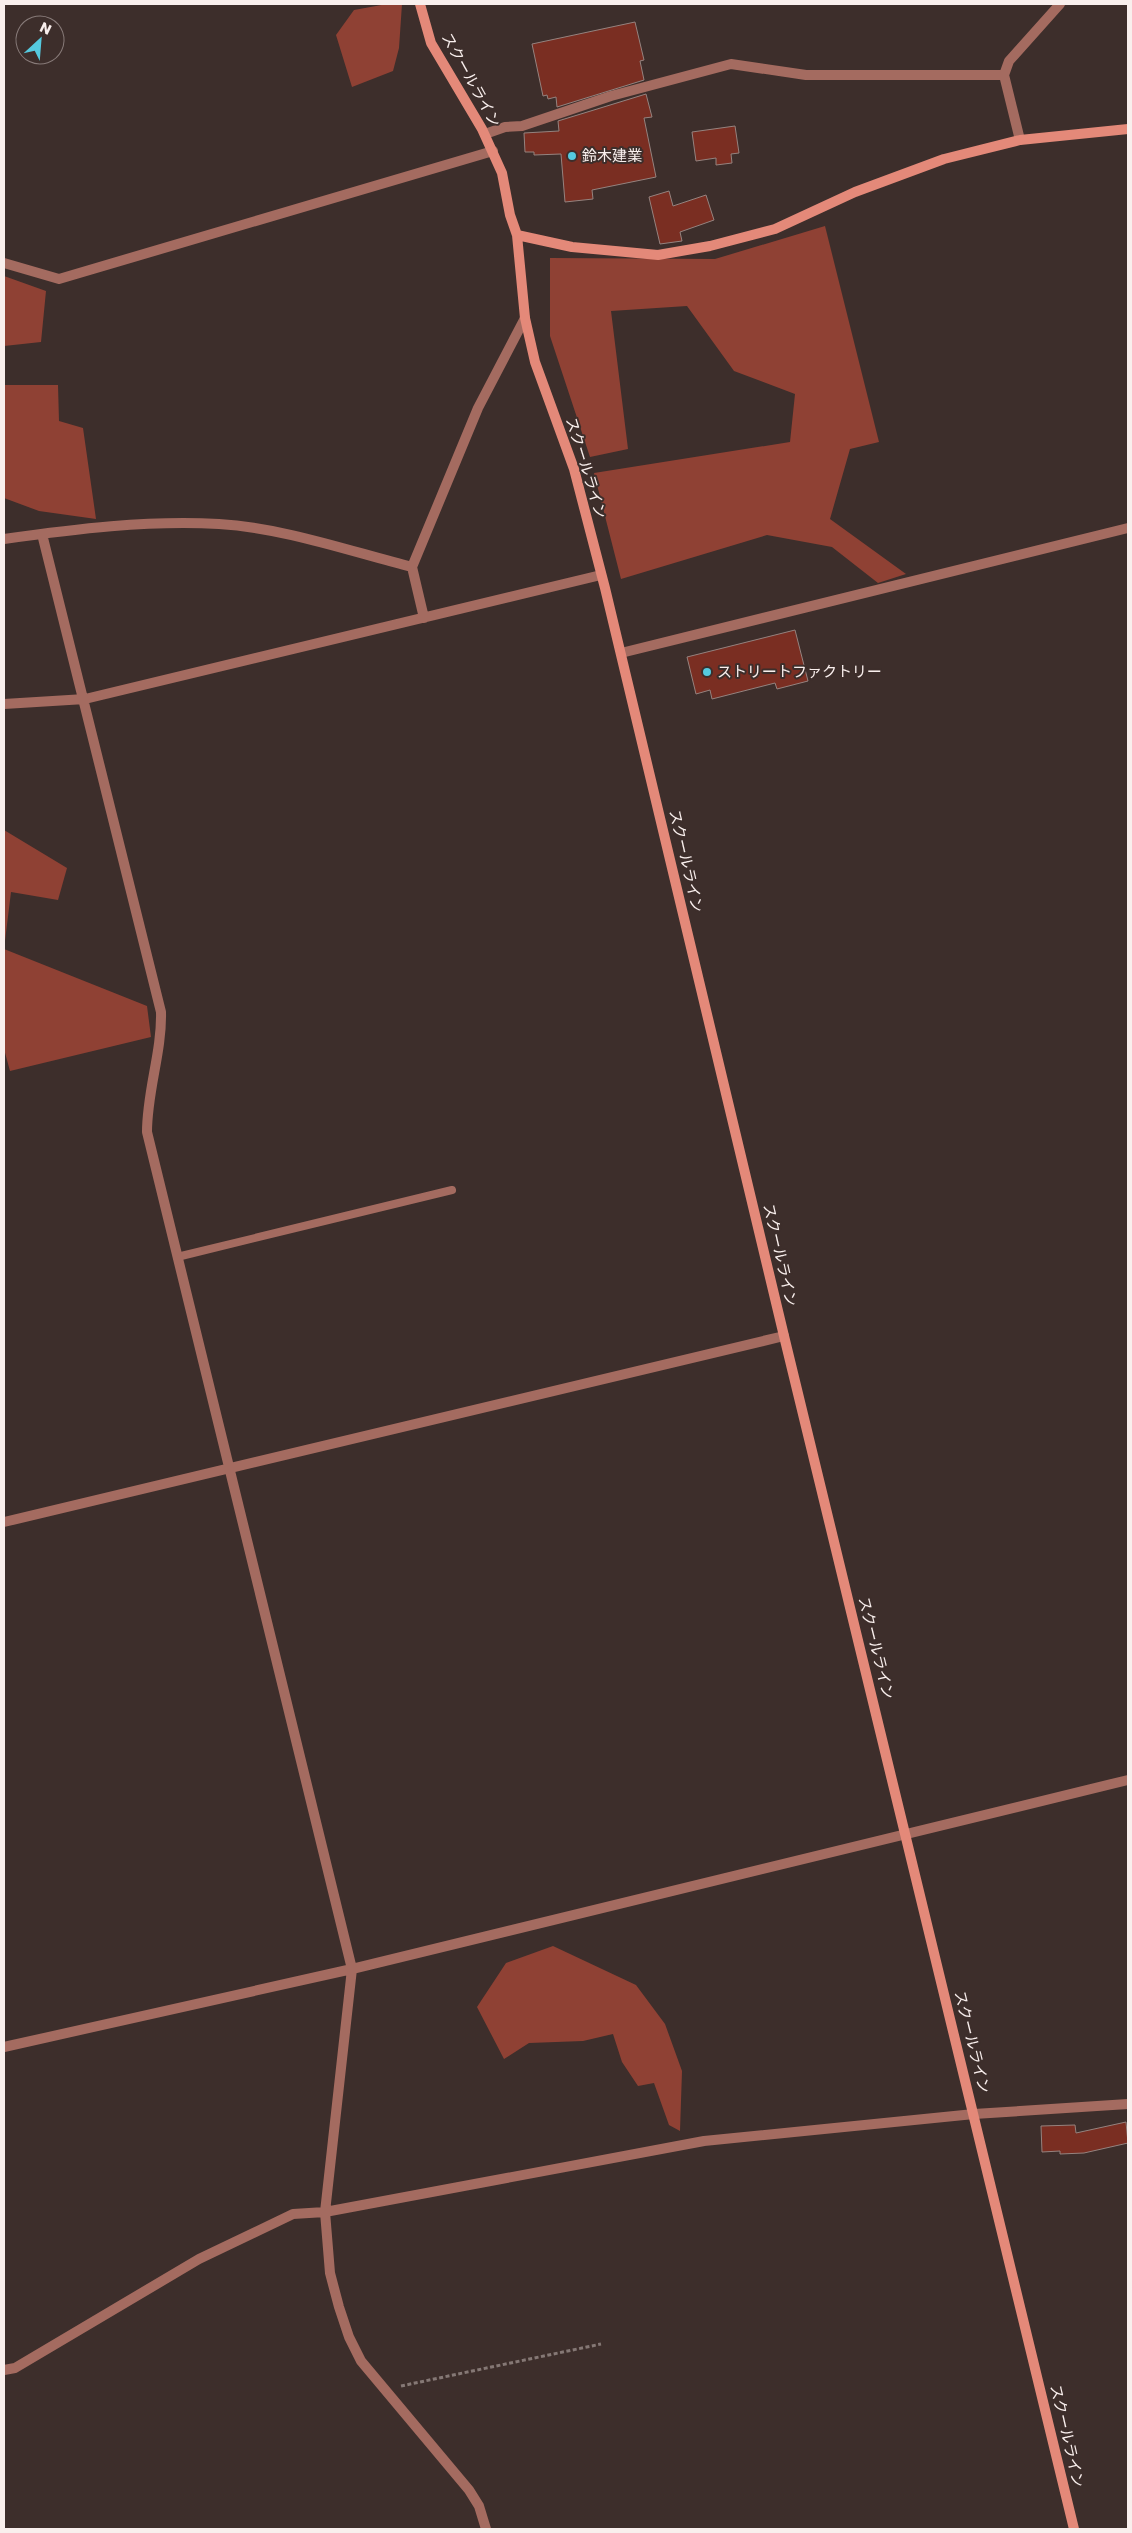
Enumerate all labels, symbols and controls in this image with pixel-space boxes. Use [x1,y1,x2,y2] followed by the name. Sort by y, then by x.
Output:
[15,15,65,65] north arrow
[37,17,55,40] text: N
[437,29,506,131] street label: スクールライン
[582,145,642,166] place label: 鈴木建業
[566,150,578,162] marker: 鈴木建業
[561,415,612,521] street label: スクールライン
[717,661,882,682] place label: ストリートファクトリー
[701,666,713,678] marker: ストリートファクトリー
[664,807,709,914] street label: スクールライン
[758,1201,803,1308] street label: スクールライン
[854,1594,899,1701] street label: スクールライン
[950,1988,995,2095] street label: スクールライン
[1045,2382,1090,2489] street label: スクールライン

